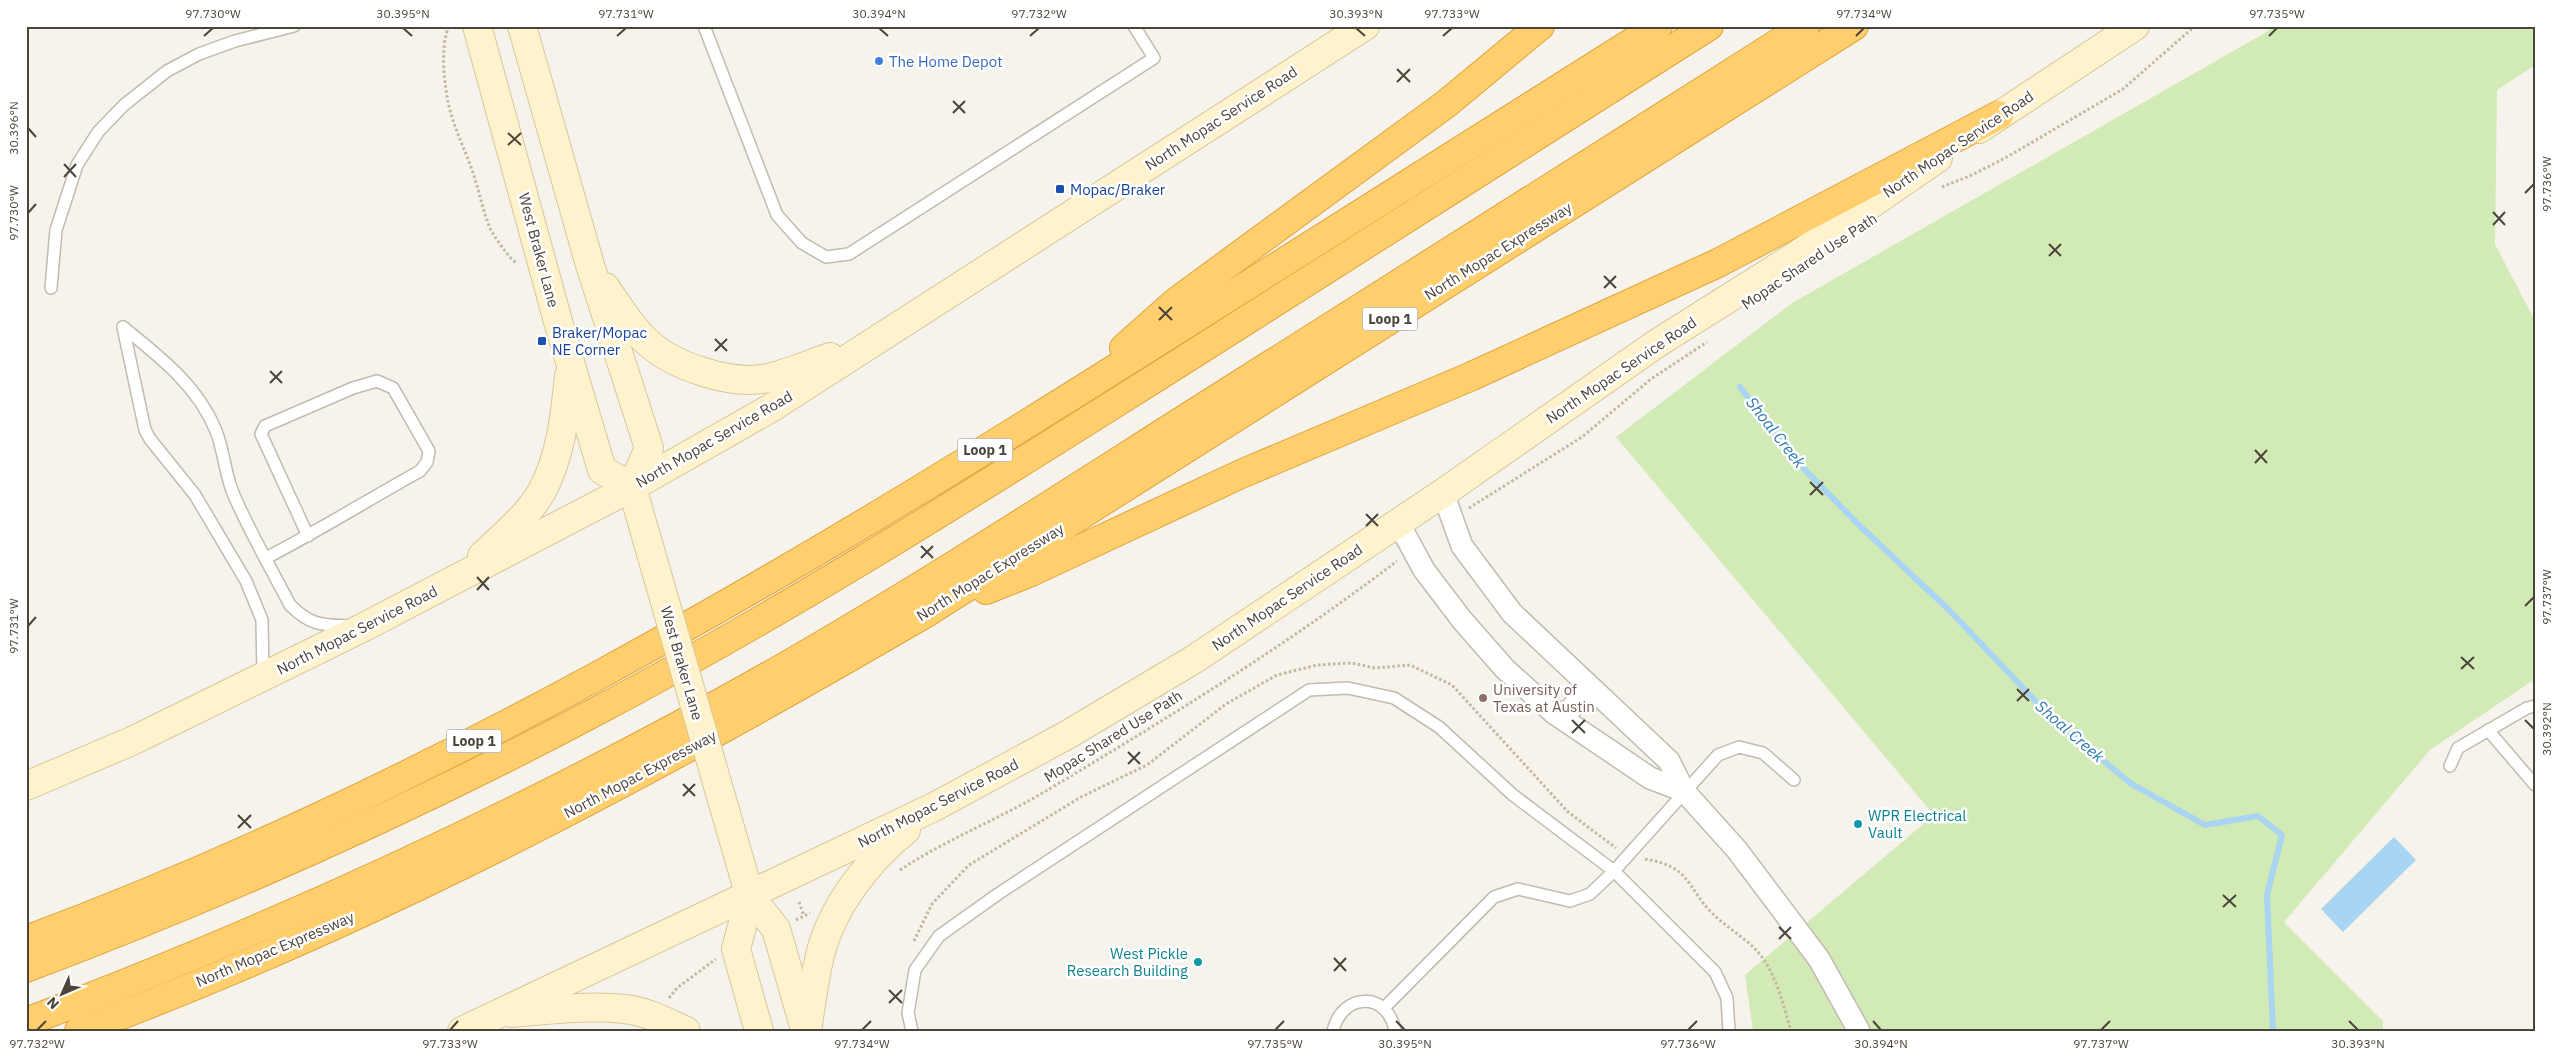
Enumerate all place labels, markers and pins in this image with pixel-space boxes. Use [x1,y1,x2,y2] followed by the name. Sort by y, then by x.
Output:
[889,52,1002,71] place label: The Home Depot
[873,55,885,67] marker: The Home Depot
[1070,180,1166,199] place label: Mopac/Braker
[1054,183,1066,195] marker: Mopac/Braker
[552,323,647,359] place label: Braker/Mopac NE Corner
[536,335,548,347] marker: Braker/Mopac NE Corner
[1493,680,1595,716] place label: University of Texas at Austin
[1477,692,1489,704] marker: University of Texas at Austin
[1868,806,1966,842] place label: WPR Electrical Vault
[1852,818,1864,830] marker: WPR Electrical Vault
[1067,944,1188,980] place label: West Pickle Research Building
[1192,956,1204,968] marker: West Pickle Research Building

